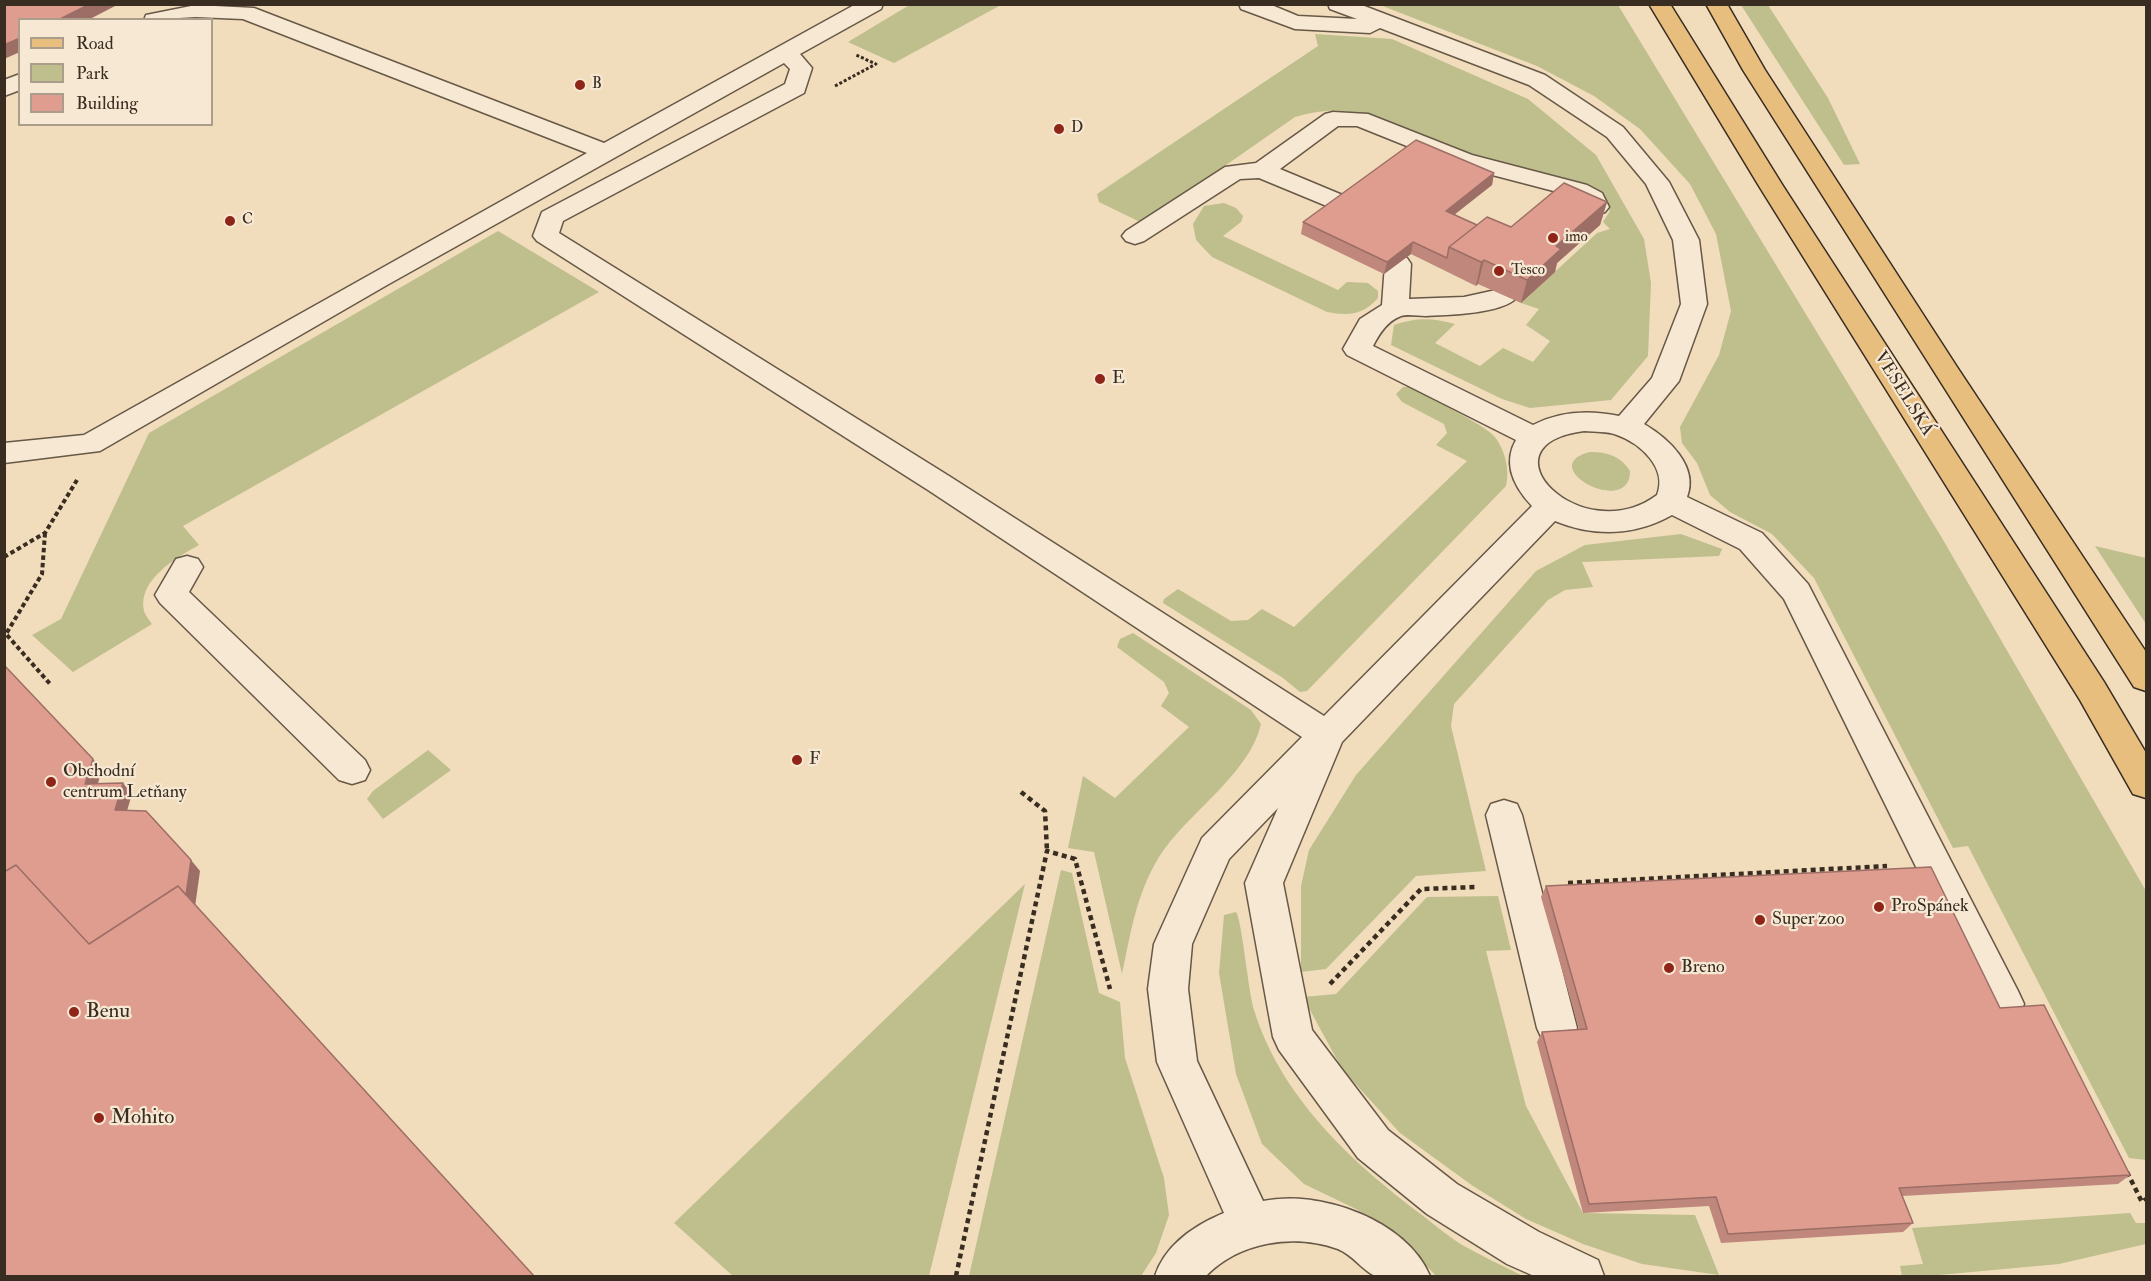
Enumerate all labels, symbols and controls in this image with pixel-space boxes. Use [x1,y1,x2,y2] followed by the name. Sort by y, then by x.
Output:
[18,18,213,126] legend
[76,32,114,55] text: Road
[76,62,109,85] text: Park
[592,76,602,94] place label: B
[573,78,587,92] marker: B
[76,92,138,115] text: Building
[1071,120,1083,138] place label: D
[1052,122,1066,136] marker: D
[242,212,253,230] place label: C
[223,214,237,228] marker: C
[1565,229,1588,247] place label: imo
[1546,231,1560,245] marker: imo
[1511,262,1545,280] place label: Tesco
[1492,264,1506,278] marker: Tesco
[1868,348,1938,440] street label: VESELSKÁ
[1112,368,1125,390] place label: E
[1093,372,1107,386] marker: E
[809,749,820,771] place label: F
[790,753,804,767] marker: F
[63,761,187,804] place label: Obchodní centrum Letňany
[44,775,58,789] marker: Obchodní centrum Letňany
[1891,896,1969,918] place label: ProSpánek
[1872,900,1886,914] marker: ProSpánek
[1772,909,1844,931] place label: Super zoo
[1753,913,1767,927] marker: Super zoo
[1681,957,1725,979] place label: Breno
[1662,961,1676,975] marker: Breno
[86,999,130,1025] place label: Benu
[67,1005,81,1019] marker: Benu
[111,1105,174,1131] place label: Mohito
[92,1111,106,1125] marker: Mohito

